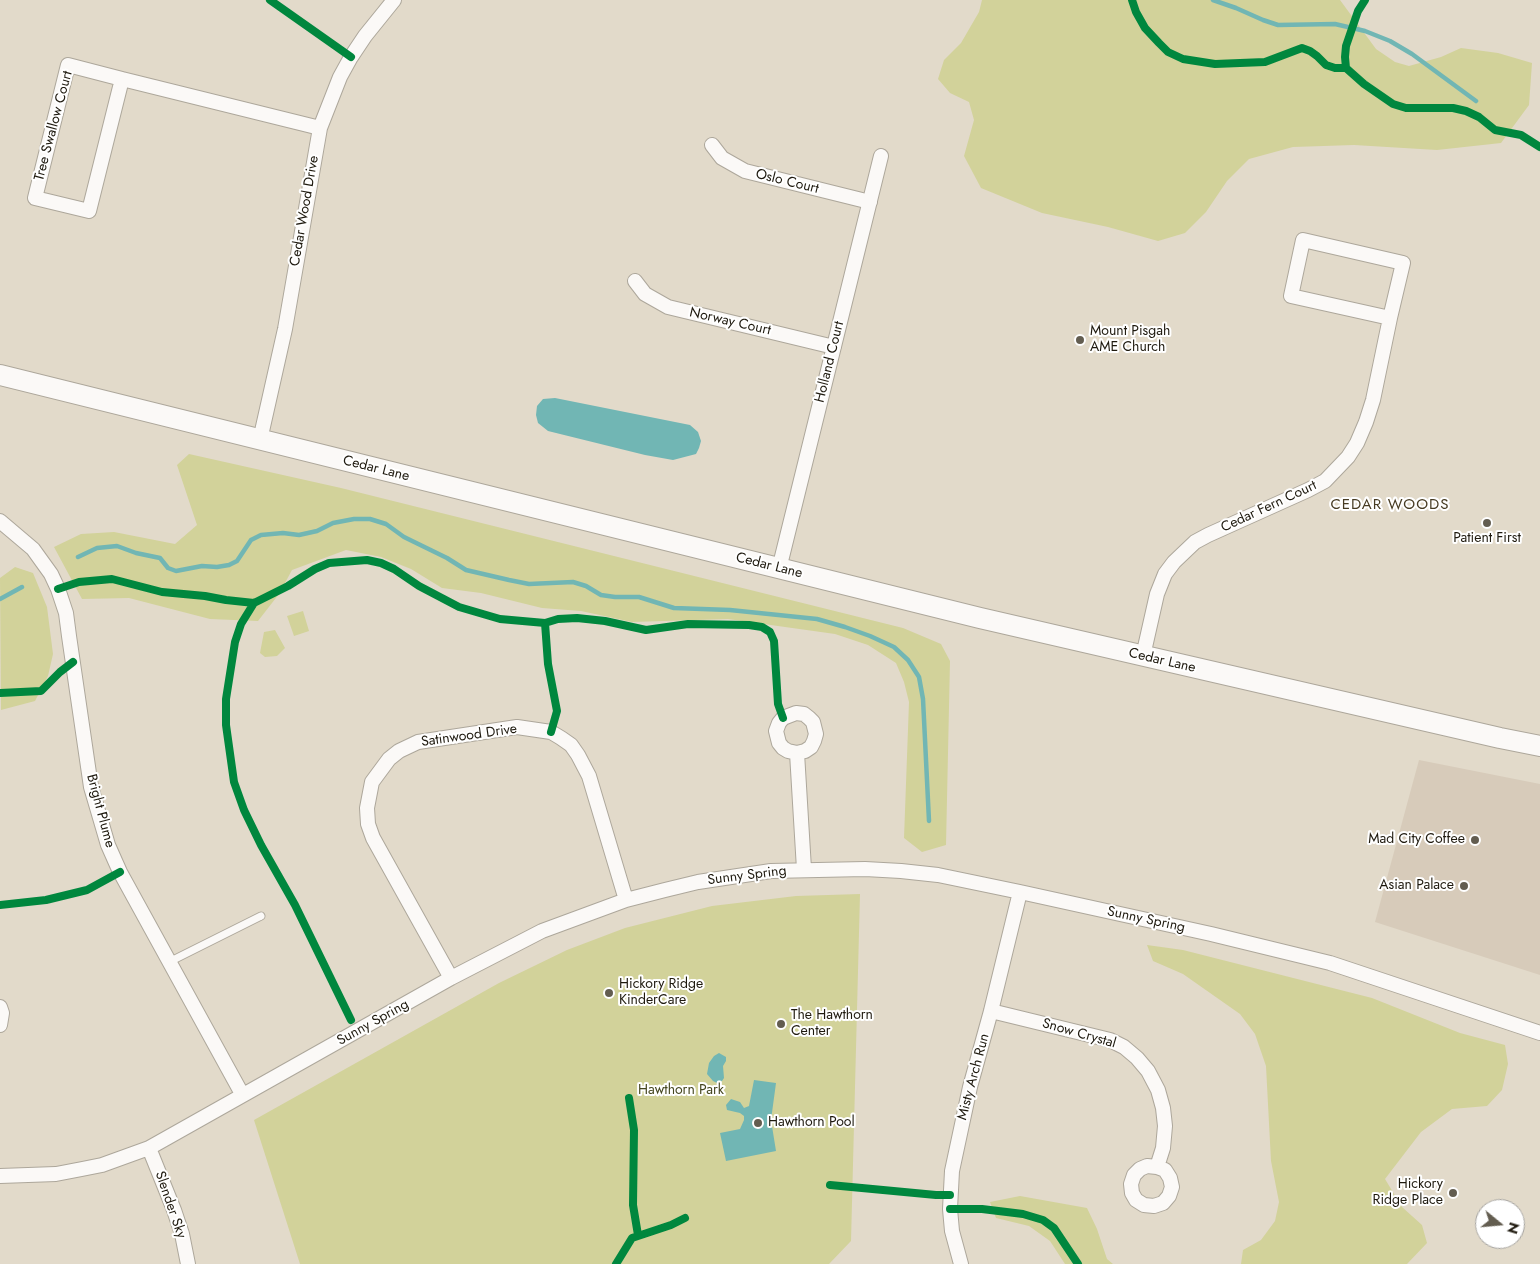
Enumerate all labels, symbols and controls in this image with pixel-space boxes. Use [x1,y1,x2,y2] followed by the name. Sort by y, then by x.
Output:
[31,69,77,183] street label: Tree Swallow Court
[287,154,323,268] street label: Cedar Wood Drive
[754,166,820,198] street label: Oslo Court
[688,304,772,340] street label: Norway Court
[812,320,848,404] street label: Holland Court
[1090,324,1170,357] place label: Mount Pisgah AME Church
[1074,334,1086,346] marker: Mount Pisgah AME Church
[341,453,411,485] street label: Cedar Lane
[1219,478,1319,536] street label: Cedar Fern Court
[1329,496,1451,514] district label: CEDAR WOODS
[1481,517,1493,529] marker: Patient First
[1453,531,1521,547] place label: Patient First
[734,550,804,582] street label: Cedar Lane
[1127,645,1197,677] street label: Cedar Lane
[420,721,518,751] street label: Satinwood Drive
[82,772,118,850] street label: Bright Plume
[1368,832,1465,848] place label: Mad City Coffee
[1469,834,1481,846] marker: Mad City Coffee
[707,863,787,889] street label: Sunny Spring
[1379,878,1454,894] place label: Asian Palace
[1458,880,1470,892] marker: Asian Palace
[1105,904,1187,936] street label: Sunny Spring
[619,977,703,1010] place label: Hickory Ridge KinderCare
[603,987,615,999] marker: Hickory Ridge KinderCare
[334,996,412,1050] street label: Sunny Spring
[791,1008,873,1040] place label: The Hawthorn Center
[1040,1015,1118,1053] street label: Snow Crystal
[775,1018,787,1030] marker: The Hawthorn Center
[954,1032,994,1122] street label: Misty Arch Run
[638,1083,724,1099] park label: Hawthorn Park
[768,1115,855,1131] place label: Hawthorn Pool
[752,1117,764,1129] marker: Hawthorn Pool
[151,1169,189,1241] street label: Slender Sky
[1373,1177,1443,1210] place label: Hickory Ridge Place
[1447,1187,1459,1199] marker: Hickory Ridge Place
[1475,1199,1525,1249] north arrow
[1502,1220,1525,1236] text: N

